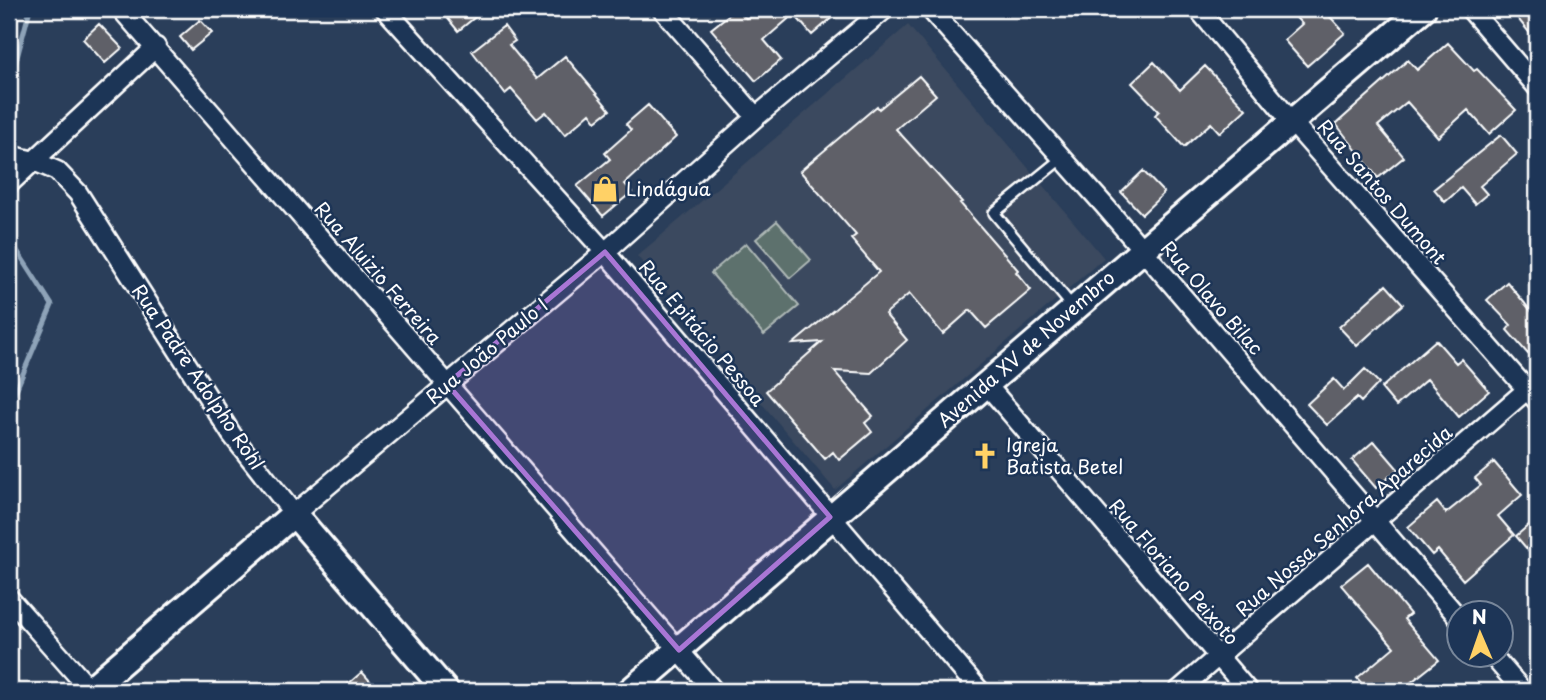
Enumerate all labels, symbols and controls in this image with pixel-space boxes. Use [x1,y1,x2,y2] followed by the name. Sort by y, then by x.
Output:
[1312,113,1454,270] street label: Rua Santos Dumont
[590,174,620,204] shop icon: Lindágua
[626,174,711,202] place label: Lindágua
[309,195,449,350] street label: Rua Aluizio Ferreira
[1155,234,1270,361] street label: Rua Olavo Bilac
[633,253,773,412] street label: Rua Epitácio Pessoa
[931,263,1120,433] street label: Avenida XV de Novembro
[126,278,272,475] street label: Rua Padre Adolpho Rohl
[419,291,553,410] street label: Rua João Paulo I
[1229,418,1458,622] street label: Rua Nossa Senhora Aparecida
[1006,430,1123,480] place label: Igreja Batista Betel
[970,441,1000,471] church icon: Igreja Batista Betel
[1103,492,1246,651] street label: Rua Floriano Peixoto
[1444,598,1514,668] north arrow
[1471,602,1487,630] text: N

